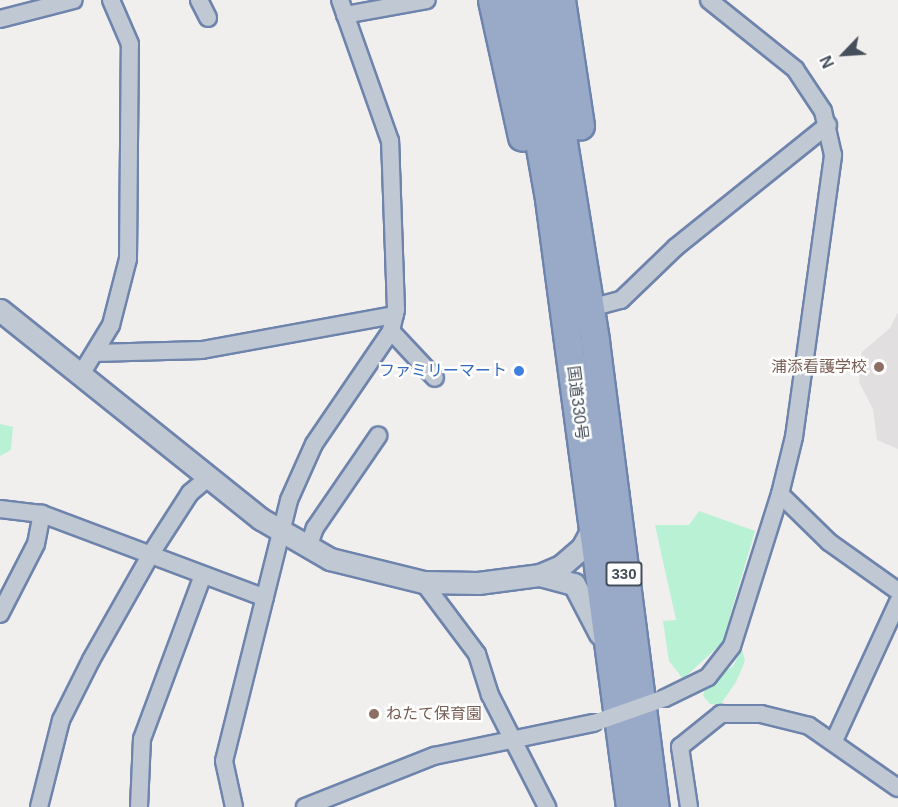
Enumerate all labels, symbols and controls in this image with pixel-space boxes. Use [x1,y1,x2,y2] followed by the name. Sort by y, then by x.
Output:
[814,24,874,84] north arrow
[817,53,837,71] text: N
[771,357,867,377] place label: 浦添看護学校
[872,360,886,374] marker: 浦添看護学校
[379,361,507,381] place label: ファミリーマート
[512,364,526,378] marker: ファミリーマート
[563,365,591,441] street label: 国道330号
[604,562,644,586] road number: 330
[386,704,482,724] place label: ねたて保育園
[367,707,381,721] marker: ねたて保育園

